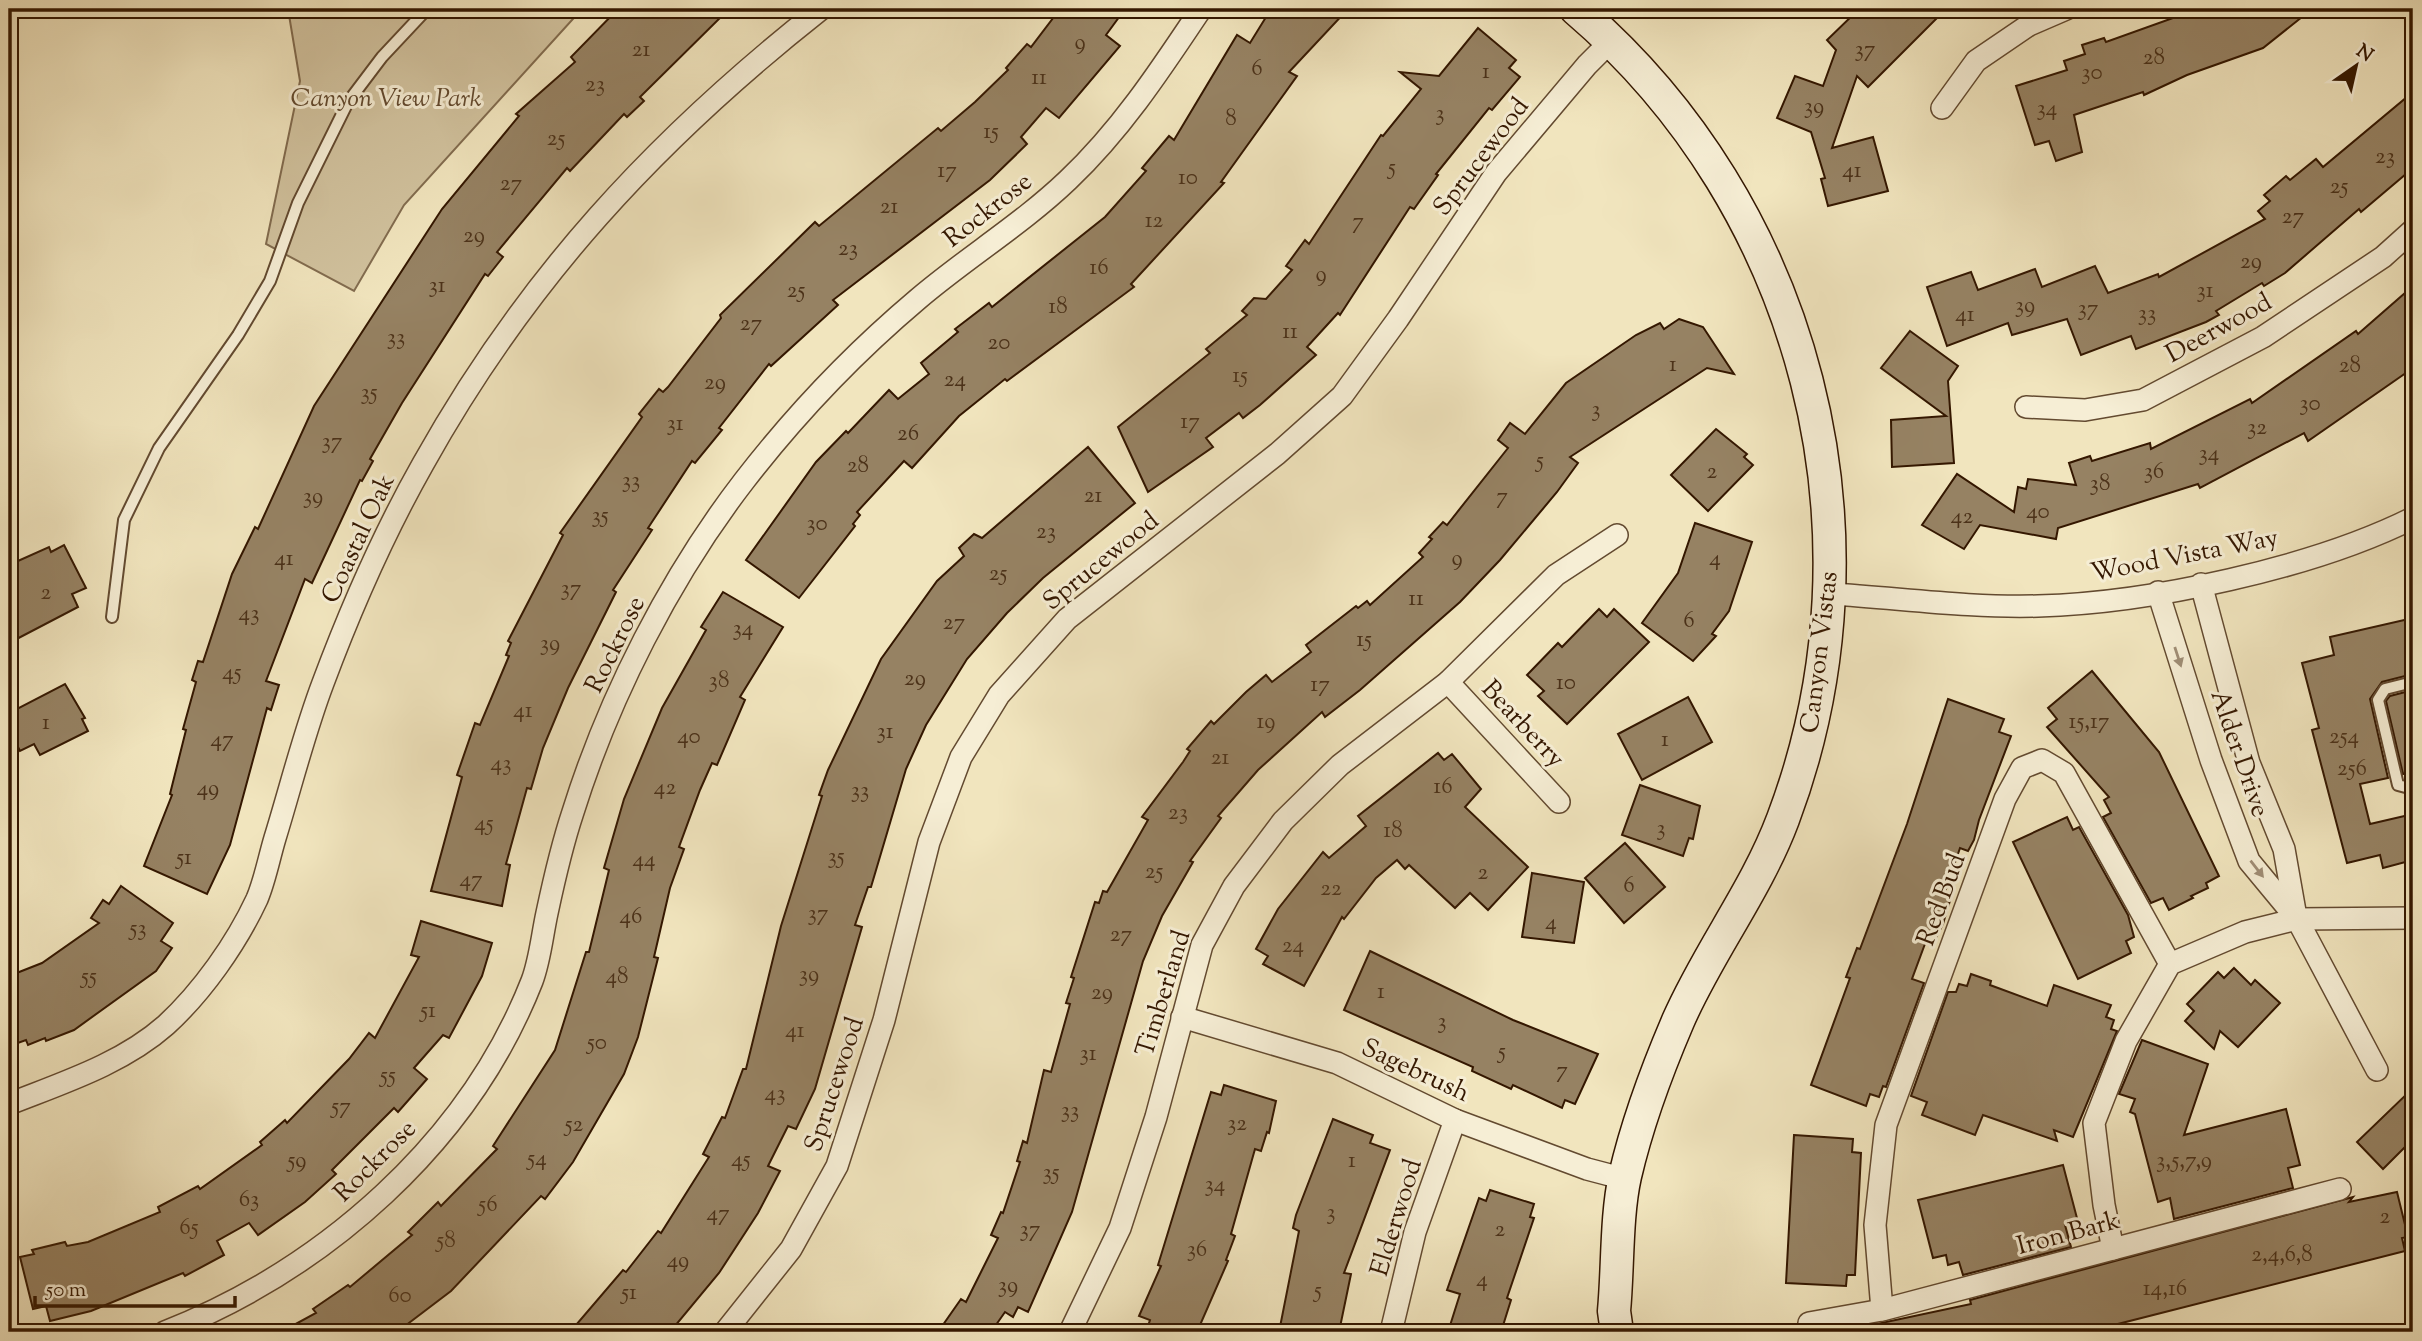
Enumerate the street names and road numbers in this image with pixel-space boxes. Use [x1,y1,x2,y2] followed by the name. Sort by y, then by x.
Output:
[1425,90,1539,225] street label: Sprucewood
[936,164,1041,257] street label: Rockrose
[2159,285,2279,374] street label: Deerwood
[313,468,405,610] street label: Coastal Oak
[1036,503,1168,620] street label: Sprucewood
[2087,520,2282,593] street label: Wood Vista Way
[1792,569,1849,735] street label: Canyon Vistas
[577,590,656,700] street label: Rockrose
[1472,672,1573,777] street label: Bearberry
[2200,685,2278,822] street label: Alder Drive
[1908,848,1976,951] street label: Red Bud
[1128,926,1201,1062] street label: Timberland
[796,1012,875,1157] street label: Sprucewood
[1355,1030,1475,1113] street label: Sagebrush
[326,1112,426,1212] street label: Rockrose
[1362,1154,1433,1281] street label: Elderwood
[2013,1203,2124,1266] street label: Iron Bark

